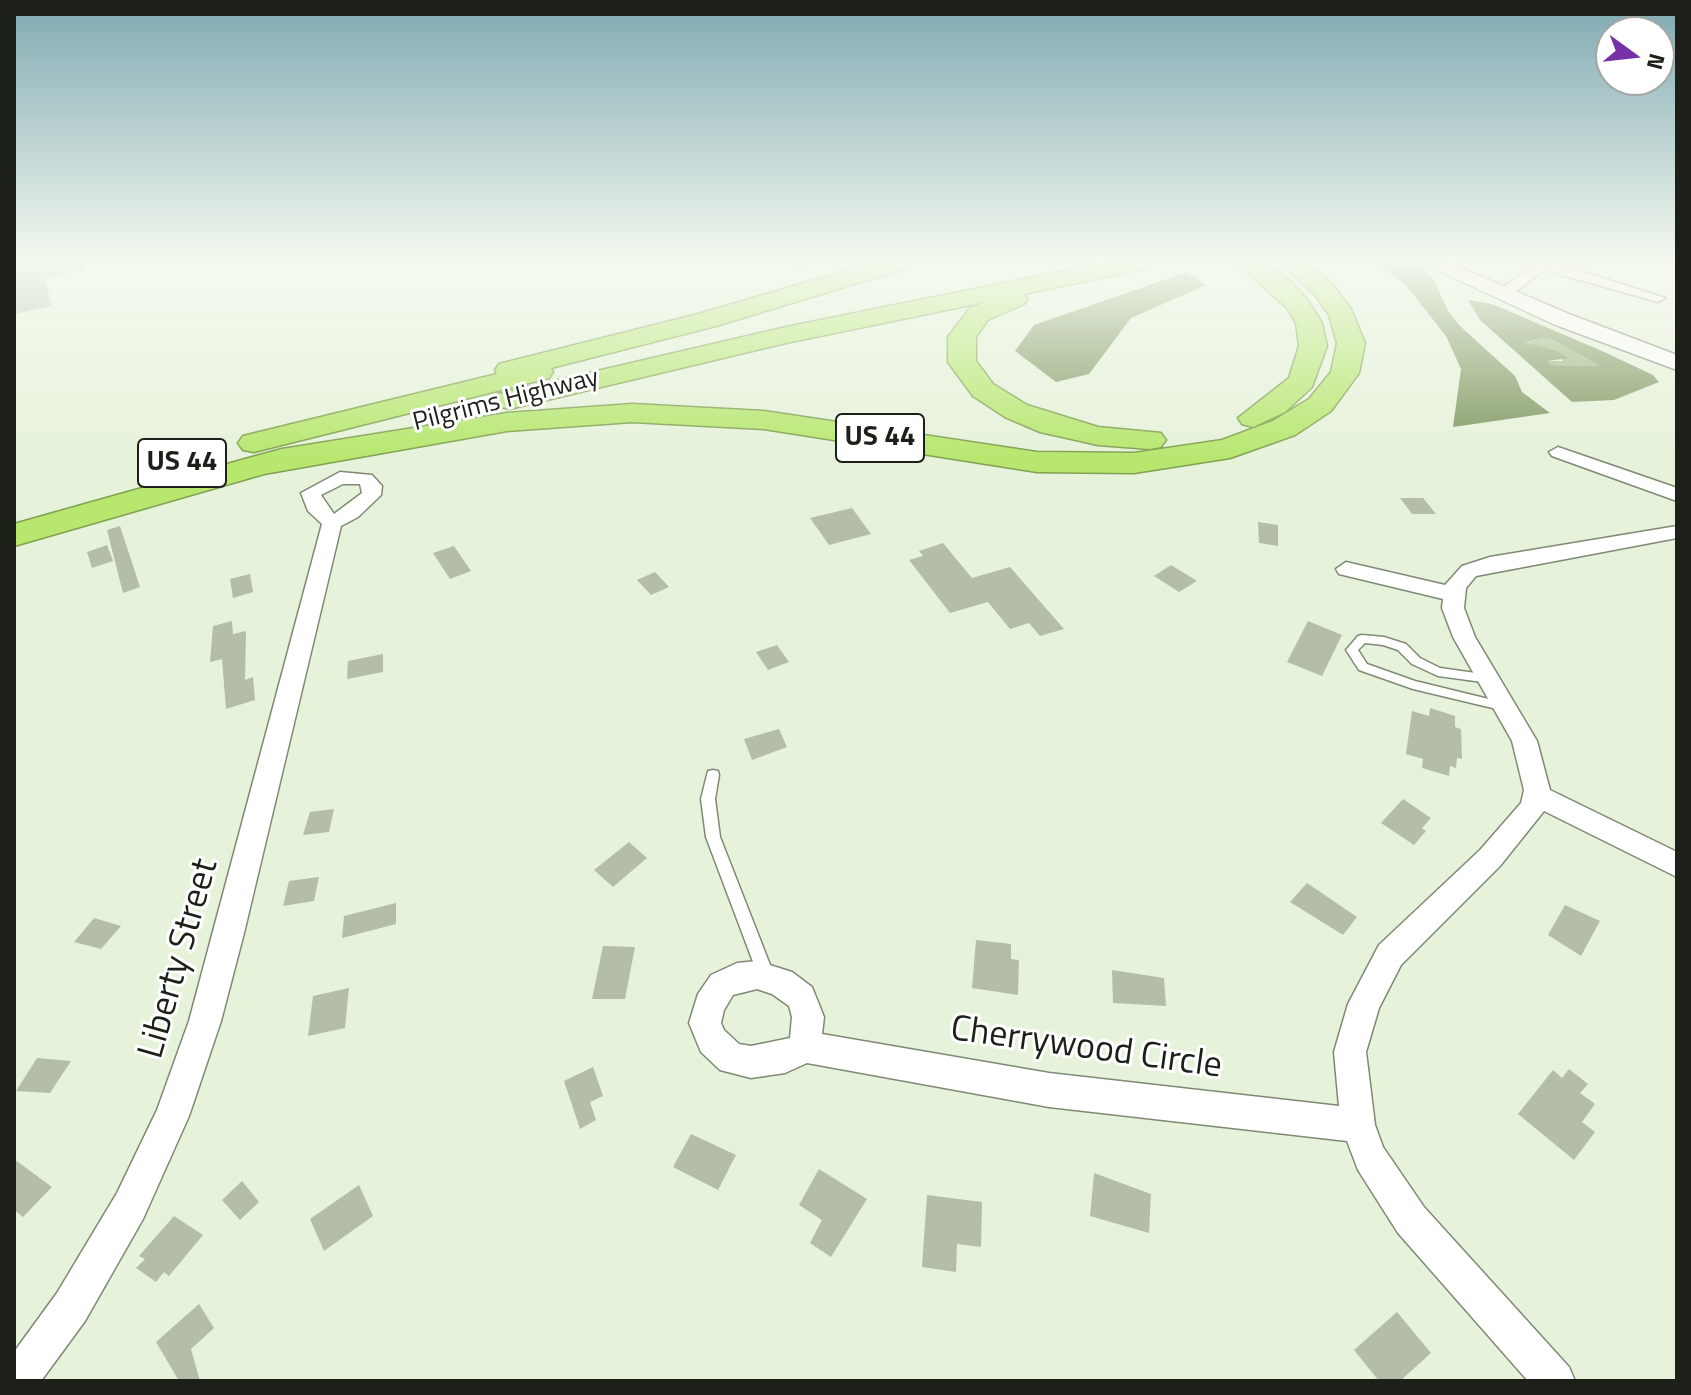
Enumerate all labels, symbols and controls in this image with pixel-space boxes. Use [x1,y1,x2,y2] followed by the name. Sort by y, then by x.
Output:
[1595,16,1675,96] north arrow
[1638,50,1675,73] text: N
[410,363,602,439] street label: Pilgrims Highway
[836,414,924,462] road number: US 44
[138,439,226,487] road number: US 44
[131,854,229,1064] street label: Liberty Street
[948,1009,1224,1089] street label: Cherrywood Circle

